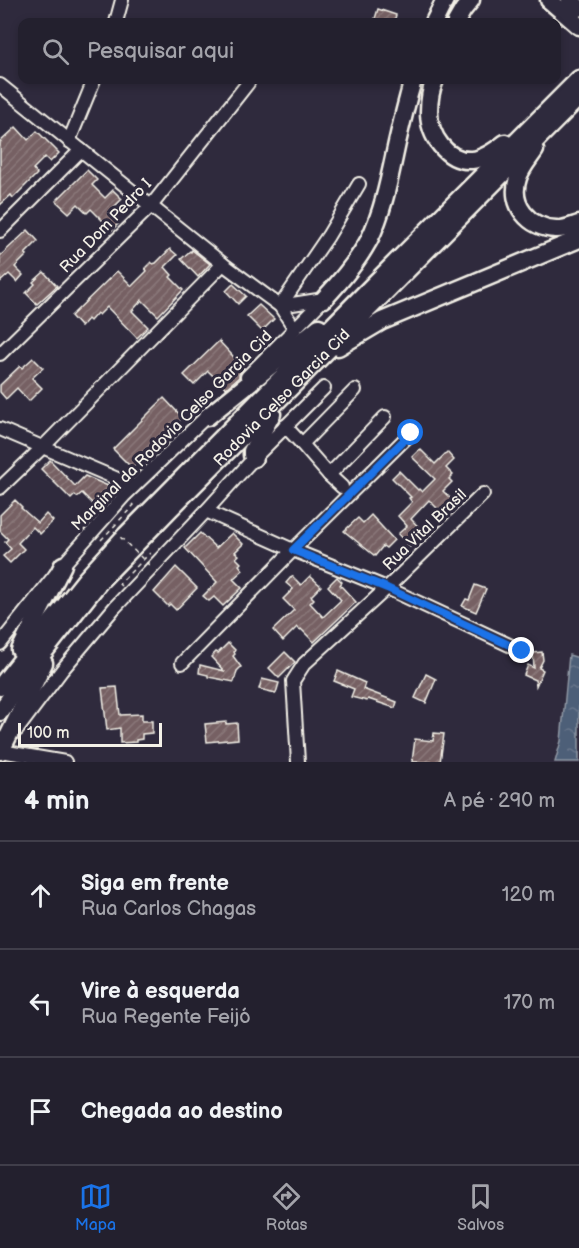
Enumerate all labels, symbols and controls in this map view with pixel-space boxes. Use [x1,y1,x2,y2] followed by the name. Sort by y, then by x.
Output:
[18,18,561,84] search box
[39,35,72,68] icon: search
[87,38,234,65] text: Pesquisar aqui
[56,175,156,277] street label: Rua Dom Pedro I
[210,325,354,471] street label: Rodovia Celso Garcia Cid
[68,327,276,535] street label: Marginal da Rodovia Celso Garcia Cid
[397,419,423,445] route start
[379,485,471,575] street label: Rua Vital Brasil
[508,637,534,663] route end
[18,720,162,748] scale bar
[27,724,70,743] text: 100 m
[24,786,89,817] text: 4 min
[444,789,555,813] text: A pé · 290 m
[81,870,229,897] text: Siga em frente
[24,879,57,912] icon: ahead
[502,883,555,907] text: 120 m
[81,897,256,921] text: Rua Carlos Chagas
[81,978,240,1005] text: Vire à esquerda
[24,987,57,1020] icon: left
[504,991,555,1015] text: 170 m
[81,1005,251,1029] text: Rua Regente Feijó
[24,1095,57,1128] icon: arrive
[81,1098,283,1125] text: Chegada ao destino
[75,1180,116,1235] tab: Mapa
[266,1180,308,1235] tab: Rotas
[457,1180,504,1235] tab: Salvos

